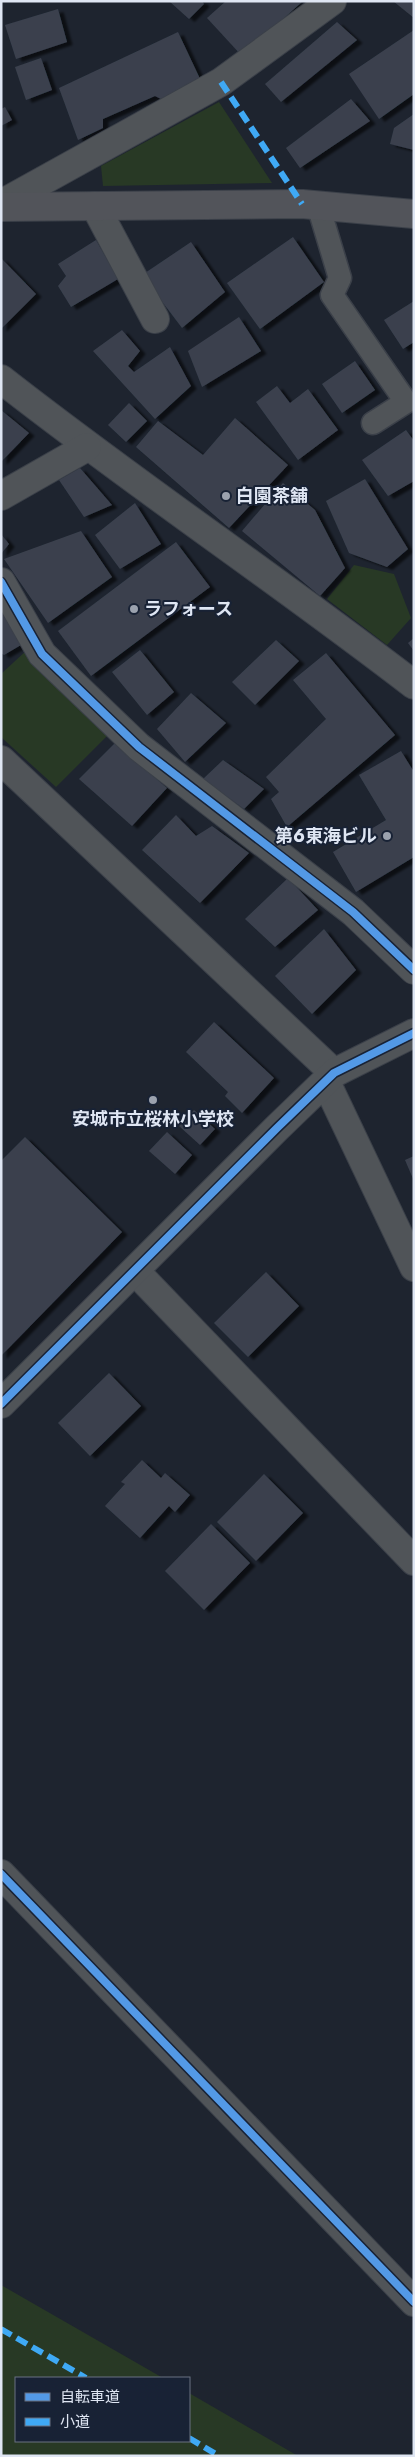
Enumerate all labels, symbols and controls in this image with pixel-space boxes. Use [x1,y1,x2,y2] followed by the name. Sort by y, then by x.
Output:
[236,483,308,509] place label: 白園茶舗
[220,490,232,502] marker: 白園茶舗
[144,596,233,622] place label: ラフォース
[128,603,140,615] marker: ラフォース
[275,823,377,849] place label: 第6東海ビル
[381,830,393,842] marker: 第6東海ビル
[147,1094,159,1106] marker: 安城市立桜林小学校
[72,1106,234,1132] place label: 安城市立桜林小学校
[15,2377,190,2442] legend
[60,2386,120,2408] text: 自転車道
[60,2411,90,2433] text: 小道

